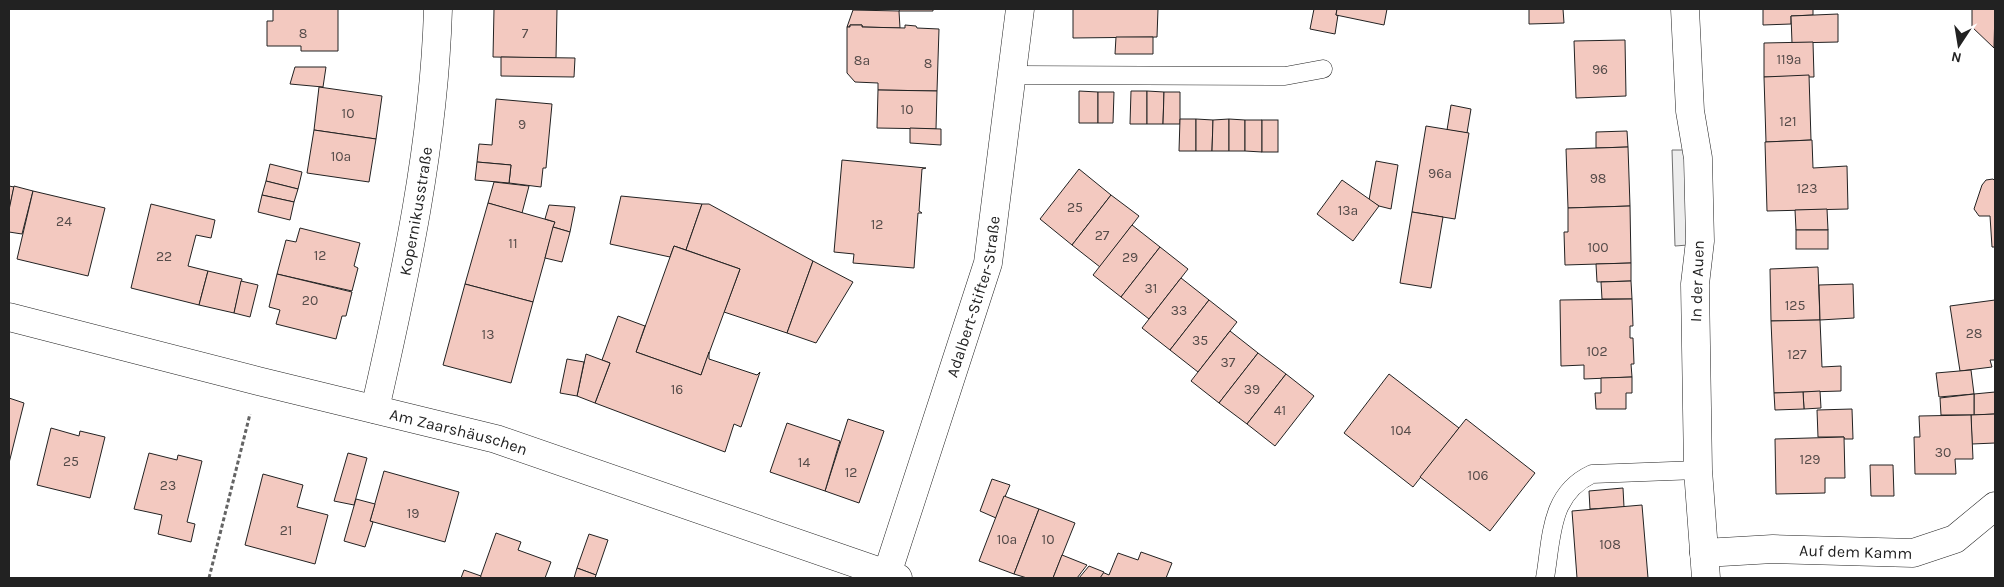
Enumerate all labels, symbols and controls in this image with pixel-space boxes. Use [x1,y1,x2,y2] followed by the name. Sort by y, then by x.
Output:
[1934,20,1984,70] north arrow
[299,25,307,42] house number: 8
[522,25,529,42] house number: 7
[1950,48,1963,67] text: N
[1776,51,1802,68] house number: 119a
[854,52,870,69] house number: 8a
[924,55,932,72] house number: 8
[1592,61,1608,78] house number: 96
[901,101,913,118] house number: 10
[342,105,354,122] house number: 10
[1779,113,1797,130] house number: 121
[518,116,526,133] house number: 9
[395,145,436,277] street label: Kopernikusstraße
[331,148,351,165] house number: 10a
[1428,165,1452,182] house number: 96a
[1590,170,1606,187] house number: 98
[1796,180,1818,197] house number: 123
[1067,199,1083,216] house number: 25
[1338,202,1358,219] house number: 13a
[56,213,72,230] house number: 24
[942,215,1003,380] street label: Adalbert-Stifter-Straße
[871,216,883,233] house number: 12
[1095,227,1110,244] house number: 27
[508,235,518,252] house number: 11
[1587,239,1609,256] house number: 100
[1686,240,1708,322] street label: In der Auen
[314,247,326,264] house number: 12
[156,248,172,265] house number: 22
[1122,249,1138,266] house number: 29
[1145,280,1157,297] house number: 31
[302,292,318,309] house number: 20
[1785,297,1805,314] house number: 125
[1171,302,1187,319] house number: 33
[1966,325,1982,342] house number: 28
[482,326,494,343] house number: 13
[1192,332,1208,349] house number: 35
[1586,343,1608,360] house number: 102
[1787,346,1807,363] house number: 127
[1221,354,1236,371] house number: 37
[671,381,683,398] house number: 16
[1244,381,1260,398] house number: 39
[1274,402,1286,419] house number: 41
[388,404,530,459] street label: Am Zaarshäuschen
[1391,422,1412,439] house number: 104
[1935,444,1951,461] house number: 30
[1800,451,1820,468] house number: 129
[63,453,79,470] house number: 25
[798,454,810,471] house number: 14
[845,464,857,481] house number: 12
[1468,467,1488,484] house number: 106
[160,477,176,494] house number: 23
[407,505,419,522] house number: 19
[280,522,292,539] house number: 21
[997,531,1017,548] house number: 10a
[1042,531,1054,548] house number: 10
[1599,536,1621,553] house number: 108
[1799,540,1913,562] street label: Auf dem Kamm

